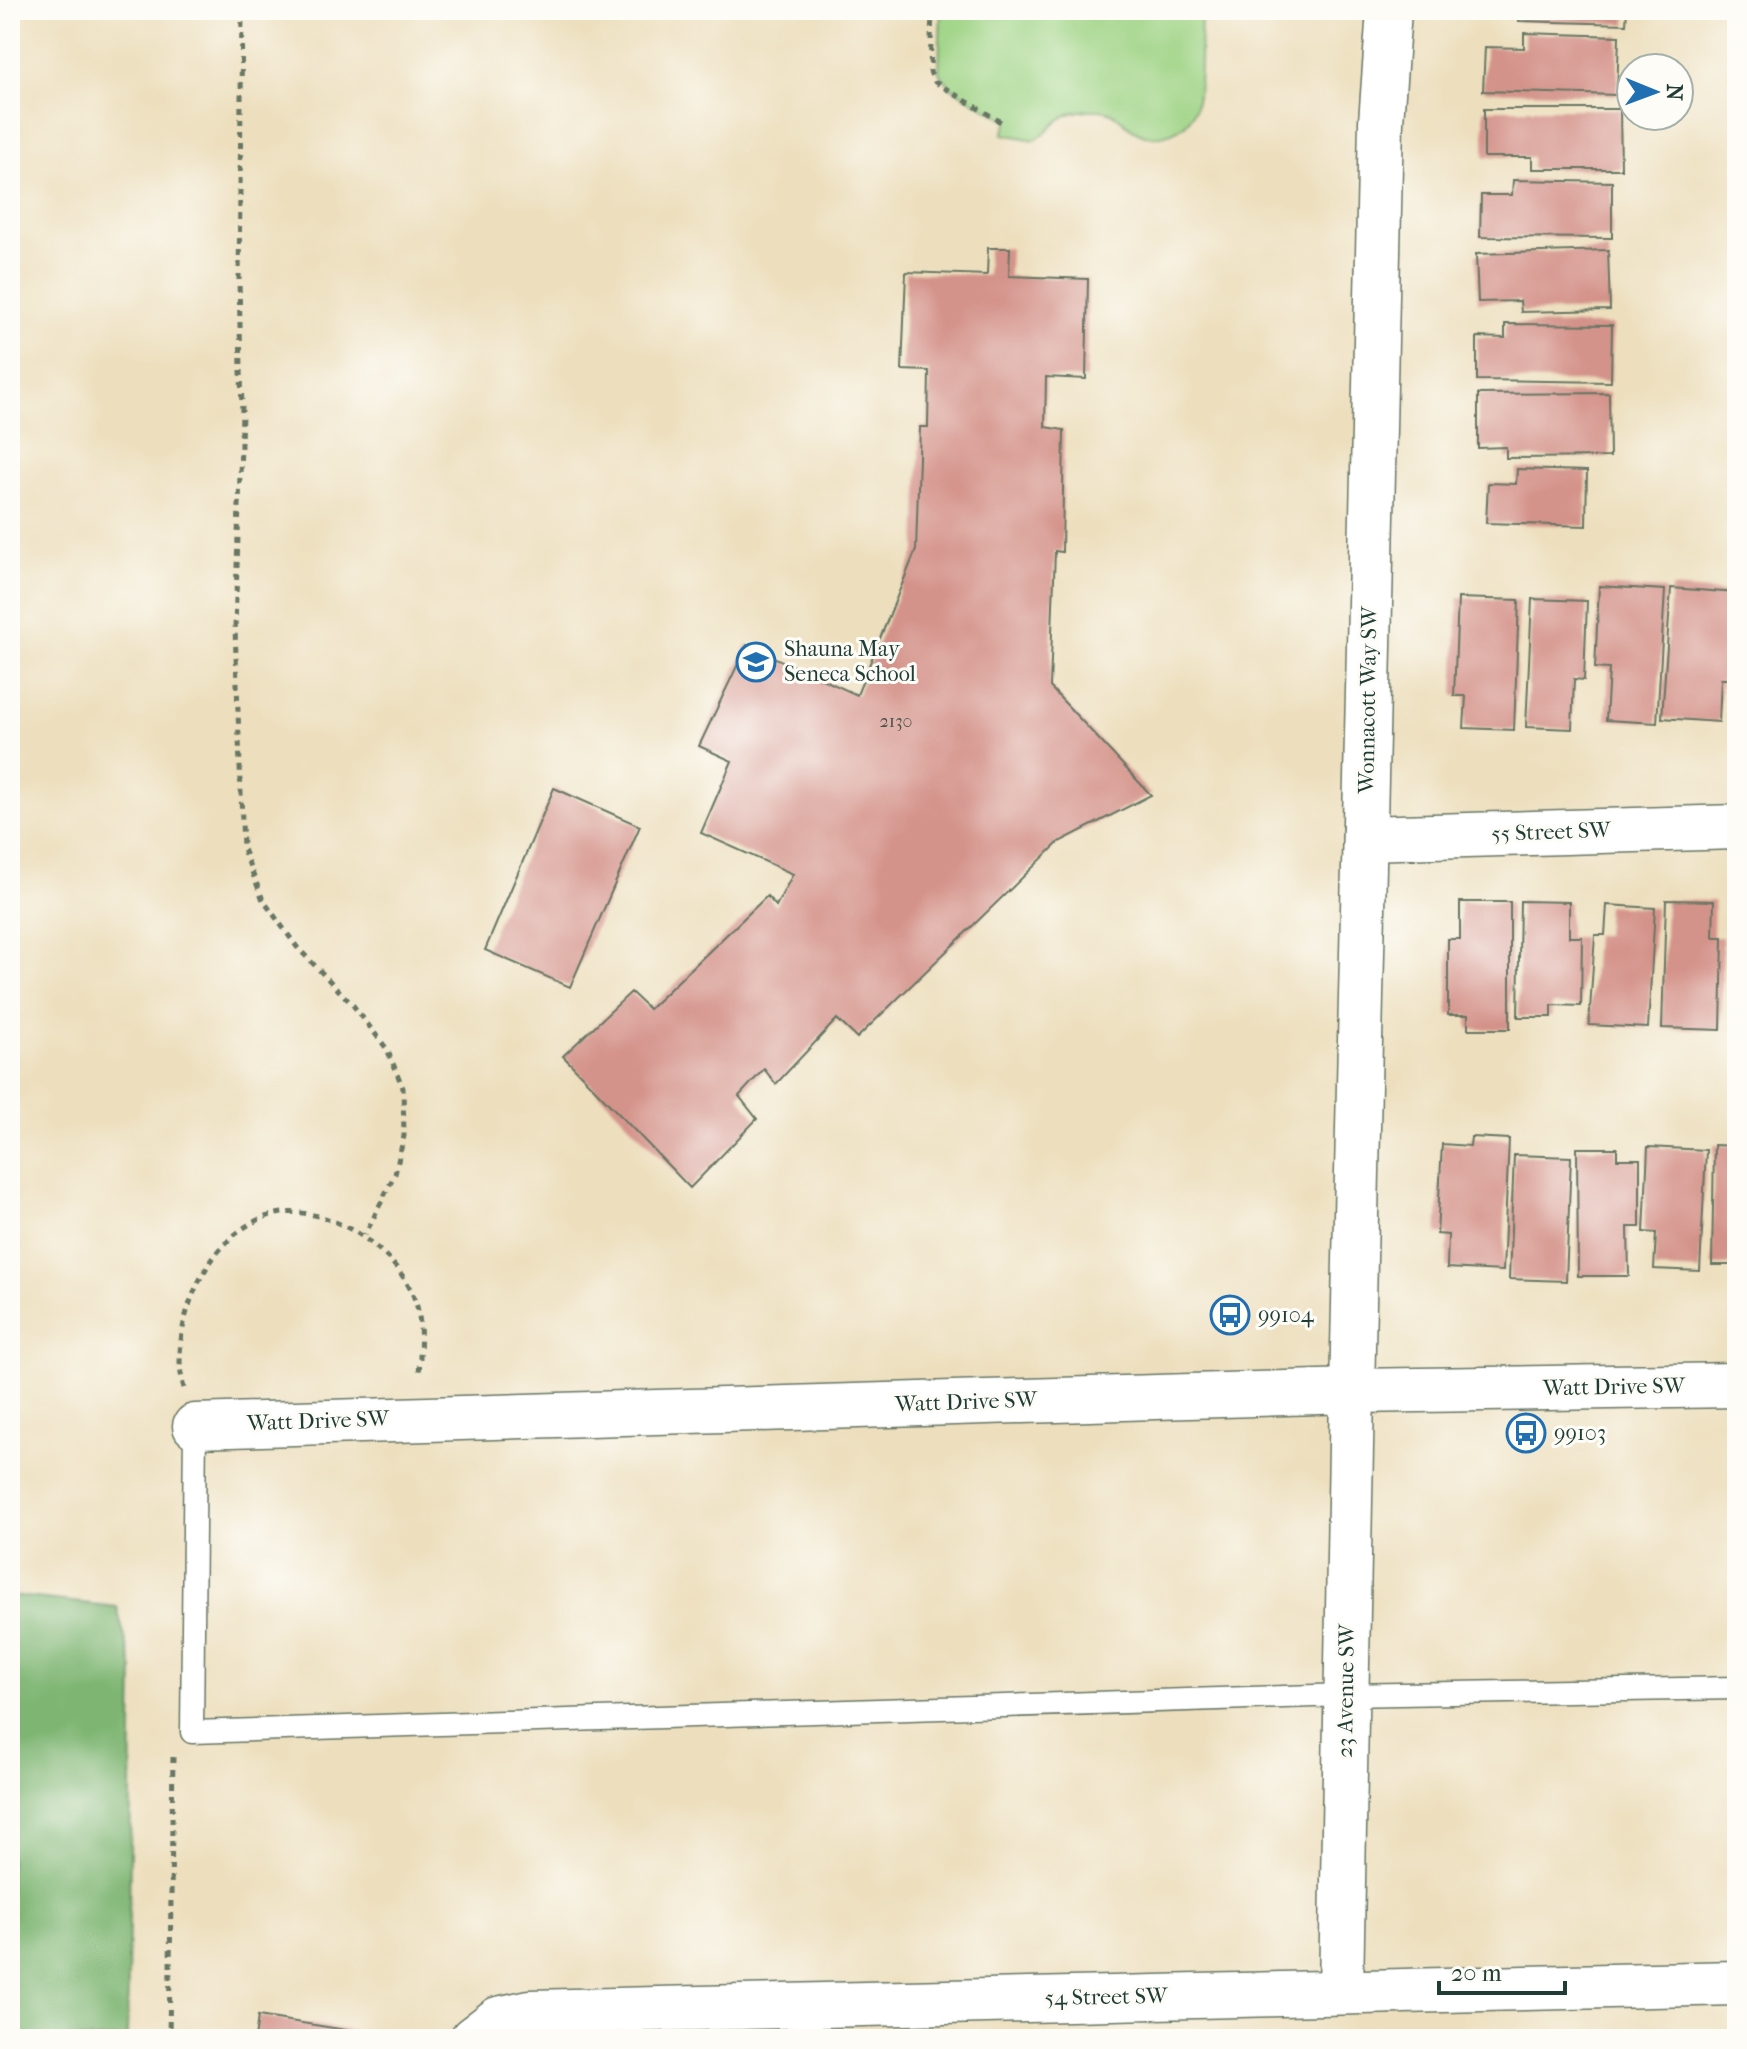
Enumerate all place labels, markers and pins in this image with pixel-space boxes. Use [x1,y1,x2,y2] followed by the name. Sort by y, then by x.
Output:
[784,636,916,687] place label: Shauna May Seneca School
[735,641,777,683] school or university icon: Shauna May Seneca School
[1209,1294,1251,1336] bus stop icon: 99104
[1258,1302,1315,1328] place label: 99104
[1505,1412,1547,1454] bus stop icon: 99103
[1554,1420,1606,1446] place label: 99103

